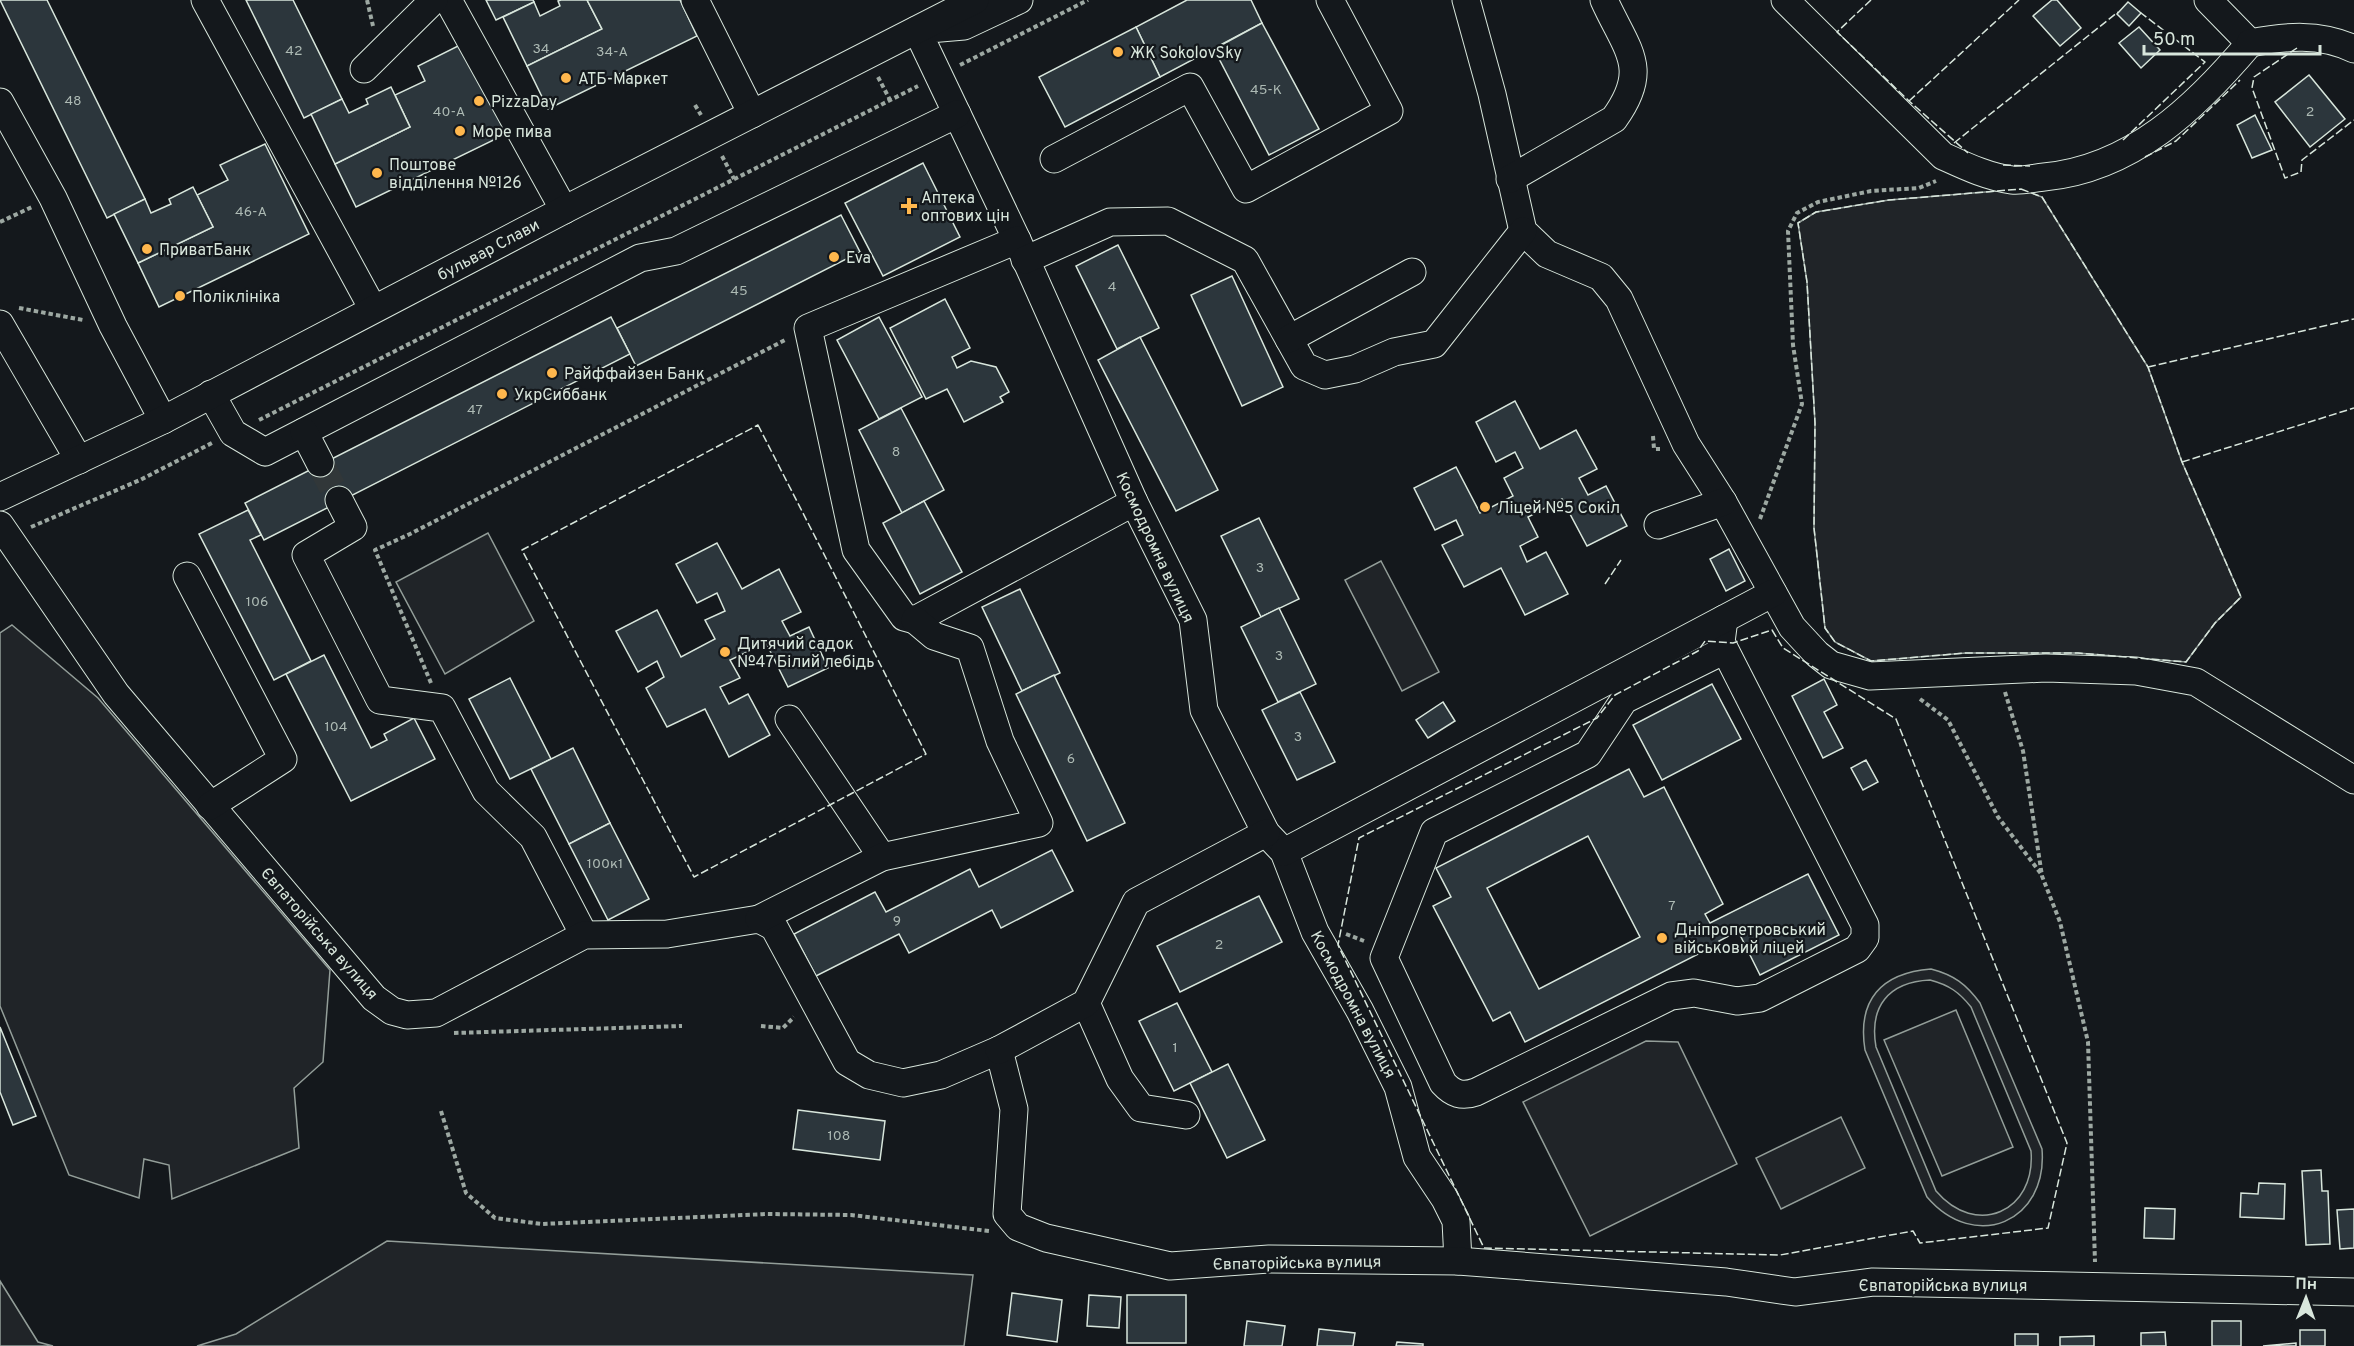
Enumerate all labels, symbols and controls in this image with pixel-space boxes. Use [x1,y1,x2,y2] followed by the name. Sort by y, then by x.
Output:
[2144,18,2320,56] scale bar
[2153,29,2195,52] text: 50 m
[532,41,550,58] house number: 34
[285,43,303,60] house number: 42
[596,44,628,61] house number: 34-А
[1130,44,1242,64] place label: ЖК SokolovSky
[1111,45,1125,59] marker: ЖК SokolovSky
[578,70,668,90] place label: АТБ-Маркет
[559,71,573,85] marker: АТБ-Маркет
[1250,82,1282,99] house number: 45-К
[64,93,82,110] house number: 48
[491,93,557,113] place label: PizzaDay
[472,94,486,108] marker: PizzaDay
[433,104,465,121] house number: 40-А
[2306,104,2314,121] house number: 2
[472,123,552,143] place label: Море пива
[453,124,467,138] marker: Море пива
[389,156,522,194] place label: Поштове відділення №126
[370,166,384,180] marker: Поштове відділення №126
[921,189,1010,227] place label: Аптека оптових цін
[902,199,916,213] marker: Аптека оптових цін
[235,204,267,221] house number: 46-А
[434,215,543,286] street label: бульвар Слави
[159,241,251,261] place label: ПриватБанк
[140,242,154,256] marker: ПриватБанк
[846,249,871,269] place label: Eva
[827,250,841,264] marker: Eva
[1108,279,1116,296] house number: 4
[730,283,748,300] house number: 45
[192,288,280,308] place label: Поліклініка
[173,289,187,303] marker: Поліклініка
[564,365,705,385] place label: Райффайзен Банк
[545,366,559,380] marker: Райффайзен Банк
[514,386,608,406] place label: УкрСиббанк
[495,387,509,401] marker: УкрСиббанк
[467,402,483,419] house number: 47
[892,444,900,461] house number: 8
[1111,469,1198,626] street label: Космодромна вулиця
[1497,499,1620,519] place label: Ліцей №5 Сокіл
[1478,500,1492,514] marker: Ліцей №5 Сокіл
[1256,560,1264,577] house number: 3
[246,594,268,611] house number: 106
[737,635,875,673] place label: Дитячий садок №47 Білий лебідь
[718,645,732,659] marker: Дитячий садок №47 Білий лебідь
[1275,648,1283,665] house number: 3
[325,719,347,736] house number: 104
[1294,729,1302,746] house number: 3
[1067,751,1075,768] house number: 6
[587,856,623,873] house number: 100к1
[256,864,381,1005] street label: Євпаторійська вулиця
[1668,898,1676,915] house number: 7
[893,913,901,930] house number: 9
[1674,921,1826,959] place label: Дніпропетровський військовий ліцей
[1305,928,1400,1082] street label: Космодромна вулиця
[1655,931,1669,945] marker: Дніпропетровський військовий ліцей
[1215,937,1223,954] house number: 2
[1172,1040,1178,1057] house number: 1
[828,1128,850,1145] house number: 108
[1212,1253,1382,1275] street label: Євпаторійська вулиця
[2276,1268,2336,1328] north arrow
[2295,1275,2317,1295] text: Пн
[1859,1277,2027,1297] street label: Євпаторійська вулиця

